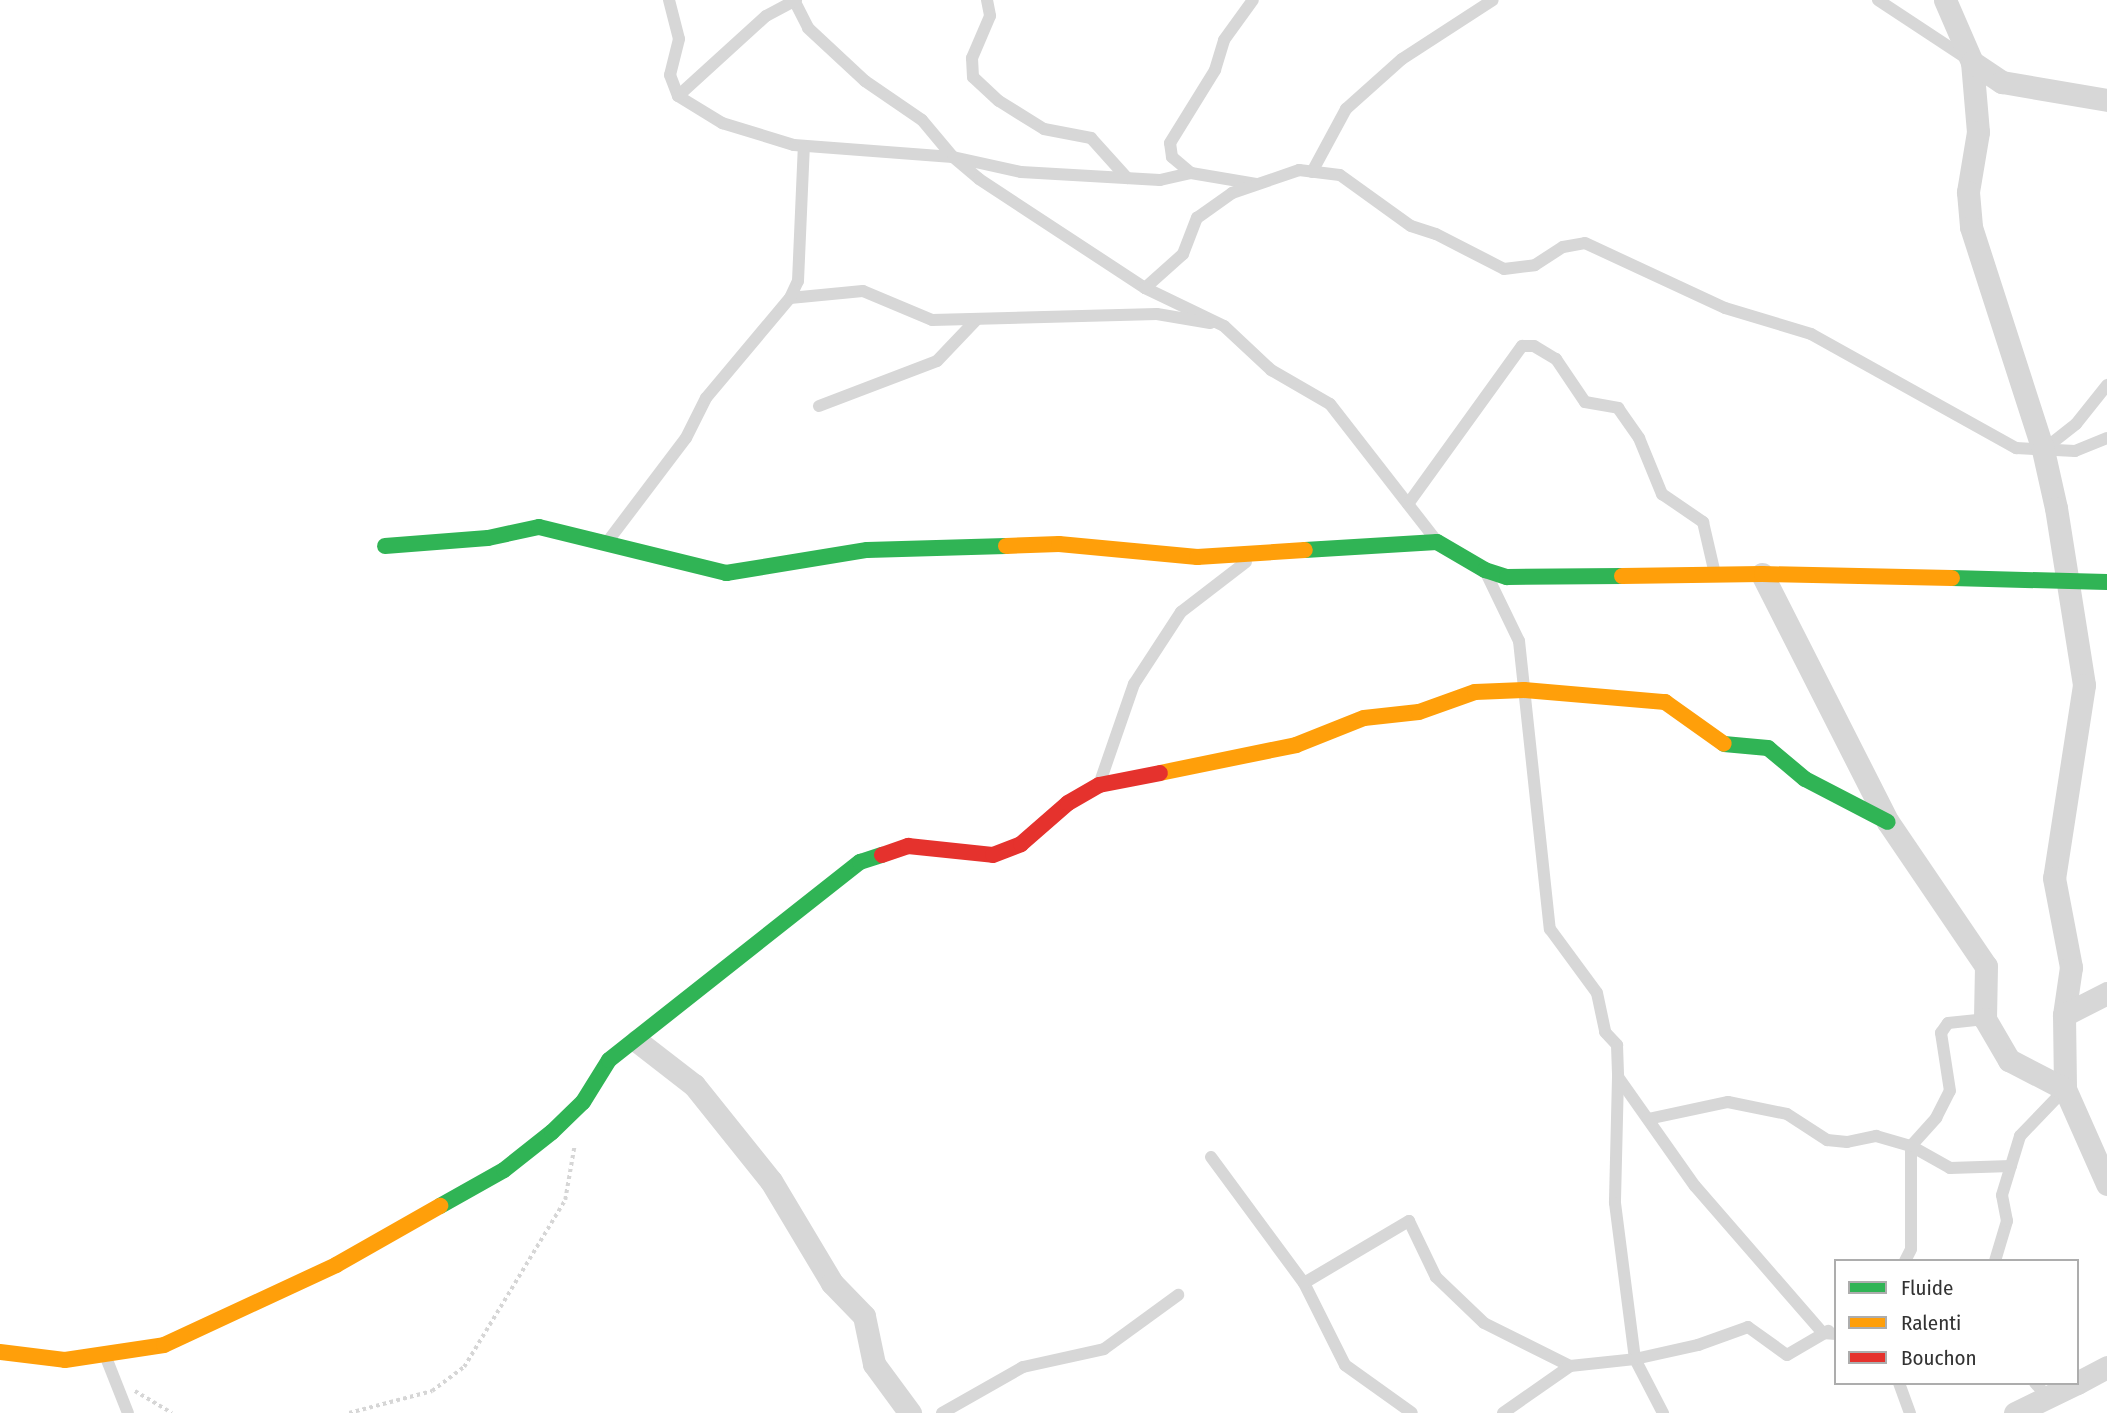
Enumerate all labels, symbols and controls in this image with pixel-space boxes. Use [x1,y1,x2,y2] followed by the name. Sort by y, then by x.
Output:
[1834,1259,2079,1385] legend
[1901,1275,1953,1301] text: Fluide
[1901,1310,1961,1336] text: Ralenti
[1901,1345,1977,1371] text: Bouchon

